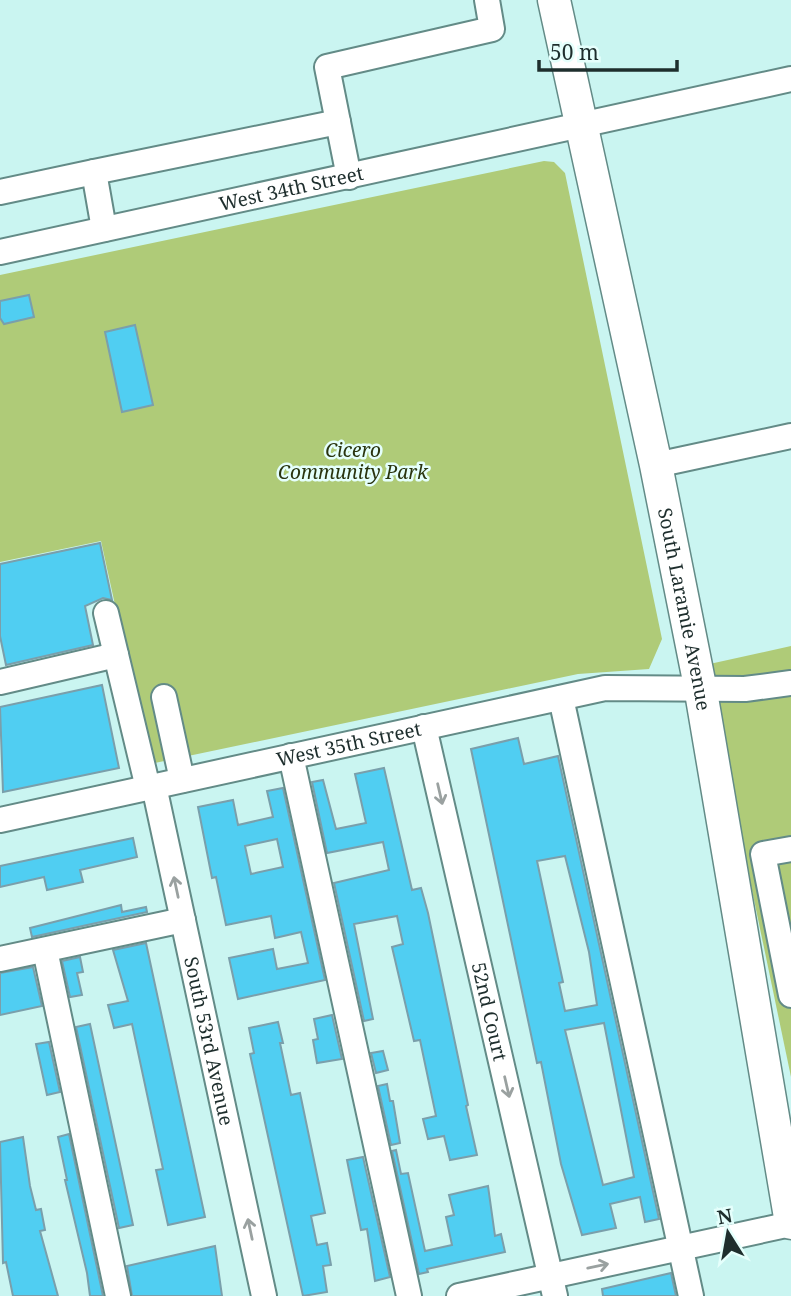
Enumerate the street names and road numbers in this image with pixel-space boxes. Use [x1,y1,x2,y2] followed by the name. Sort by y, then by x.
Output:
[216,160,366,217] street label: West 34th Street
[652,506,717,712] street label: South Laramie Avenue
[274,715,424,772] street label: West 35th Street
[178,954,240,1128] street label: South 53rd Avenue
[466,960,514,1064] street label: 52nd Court

